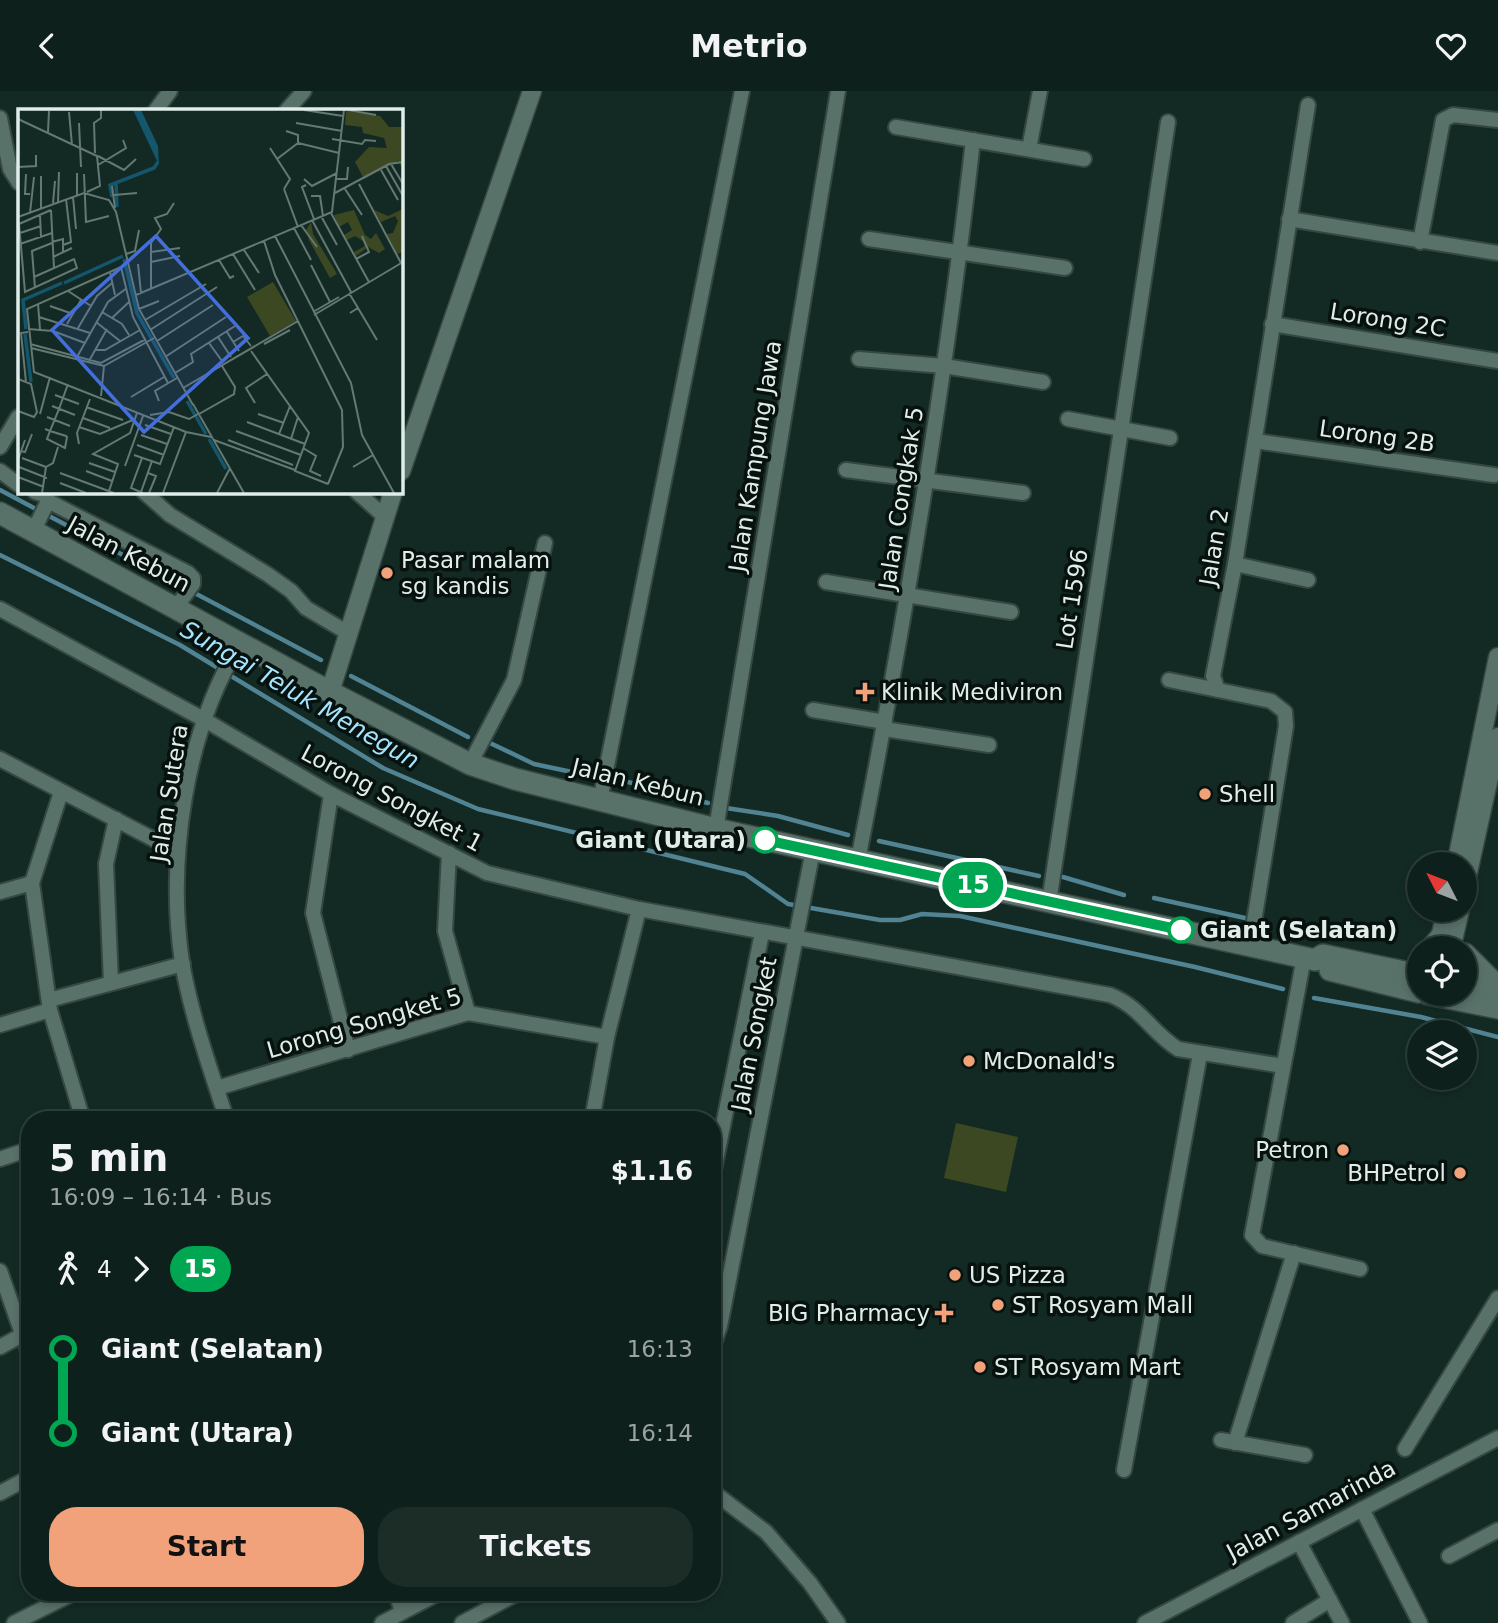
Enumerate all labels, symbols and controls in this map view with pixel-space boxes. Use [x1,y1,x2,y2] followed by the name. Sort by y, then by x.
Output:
[28,27,66,65] icon: back
[690,27,808,65] text: Metrio
[1432,27,1470,65] icon: heart
[18,109,402,493] inset map
[1328,298,1448,342] street label: Lorong 2C
[724,338,786,576] street label: Jalan Kampung Jawa
[873,405,928,593] street label: Jalan Congkak 5
[1318,415,1436,457] street label: Lorong 2B
[1194,506,1234,590] street label: Jalan 2
[61,510,195,597] street label: Jalan Kebun
[401,547,550,599] place label: Pasar malam sg kandis
[1051,547,1093,651] street label: Lot 1596
[379,565,395,581] marker: Pasar malam sg kandis
[176,615,424,775] water label: Sungai Teluk Menegun
[881,679,1063,705] place label: Klinik Mediviron
[855,682,875,702] marker: Klinik Mediviron
[145,722,193,866] street label: Jalan Sutera
[297,739,487,857] street label: Lorong Songket 1
[567,753,707,811] street label: Jalan Kebun
[1219,781,1275,807] place label: Shell
[1197,786,1213,802] marker: Shell
[575,827,746,853] place label: Giant (Utara)
[752,827,778,853] marker: Giant (Utara)
[1407,852,1477,922] north arrow
[1407,852,1477,1090] map controls
[942,862,1004,908] line badge: 15
[956,871,990,899] text: 15
[1168,917,1194,943] marker: Giant (Selatan)
[1200,917,1397,943] place label: Giant (Selatan)
[1407,936,1477,1006] button: locate
[726,955,782,1115] street label: Jalan Songket
[264,983,464,1063] street label: Lorong Songket 5
[1407,1020,1477,1090] button: layers
[983,1048,1115,1074] place label: McDonald's
[961,1053,977,1069] marker: McDonald's
[49,1136,168,1180] text: 5 min
[1255,1137,1329,1163] place label: Petron
[1335,1142,1351,1158] marker: Petron
[611,1156,693,1186] text: $1.16
[1347,1160,1446,1186] place label: BHPetrol
[1452,1165,1468,1181] marker: BHPetrol
[49,1184,272,1210] text: 16:09 – 16:14 · Bus
[49,1250,87,1288] icon: walk
[122,1250,160,1288] icon: forward
[184,1255,217,1283] text: 15
[97,1256,112,1282] text: 4
[969,1262,1066,1288] place label: US Pizza
[947,1267,963,1283] marker: US Pizza
[1012,1292,1193,1318] place label: ST Rosyam Mall
[990,1297,1006,1313] marker: ST Rosyam Mall
[768,1300,930,1326] place label: BIG Pharmacy
[936,1305,952,1321] marker: BIG Pharmacy
[101,1334,324,1364] text: Giant (Selatan)
[627,1336,693,1362] text: 16:13
[994,1354,1181,1380] place label: ST Rosyam Mart
[972,1359,988,1375] marker: ST Rosyam Mart
[101,1418,294,1448] text: Giant (Utara)
[627,1420,693,1446] text: 16:14
[1220,1454,1400,1566] street label: Jalan Samarinda
[49,1507,364,1587] button: Start
[378,1507,693,1587] button: Tickets

